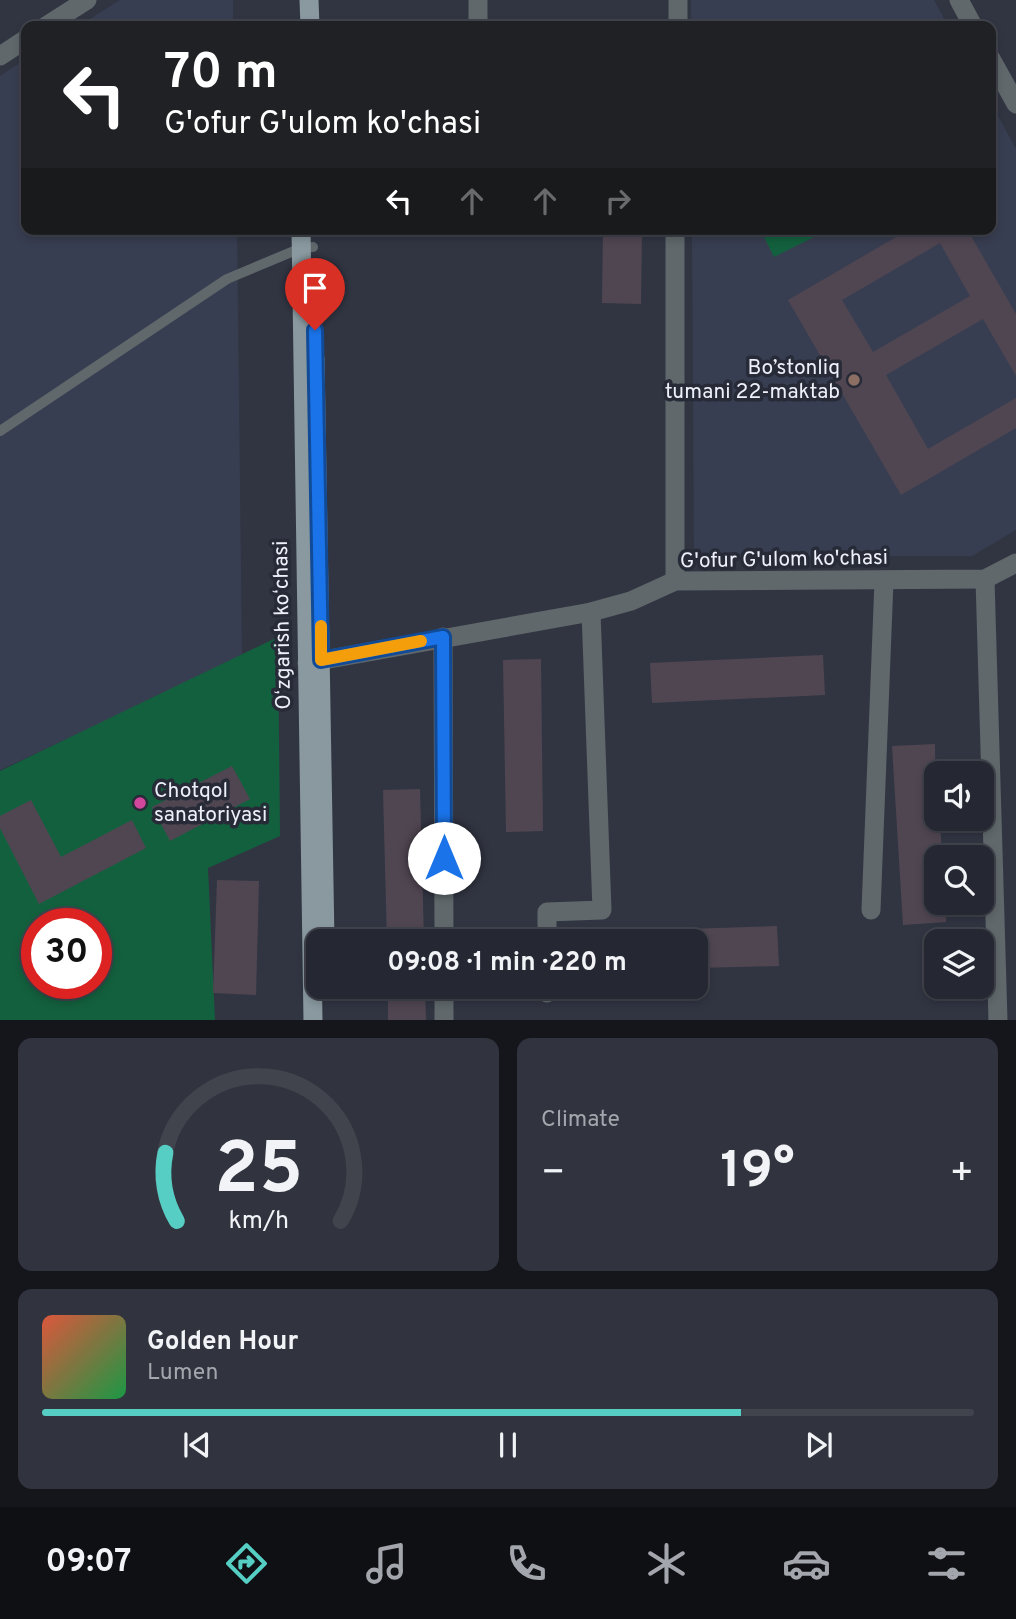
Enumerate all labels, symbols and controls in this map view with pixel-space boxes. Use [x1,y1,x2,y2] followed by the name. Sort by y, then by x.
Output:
[164,44,278,106] text: 70 m
[49,49,140,140] icon: left
[164,105,481,145] text: G'ofur G'ulom ko'chasi
[380,182,418,220] icon: left
[453,182,491,220] icon: ahead
[526,182,564,220] icon: ahead
[599,182,637,220] icon: right
[285,258,345,330] pin
[296,269,334,307] icon: arrive
[665,355,840,406] place label: Bo’stonliq tumani 22-maktab
[846,372,862,388] marker: Bo’stonliq tumani 22-maktab
[268,540,298,710] street label: Oʻzgarish koʻchasi
[680,545,888,575] street label: G'ofur G'ulom ko'chasi
[924,761,994,999] map controls
[924,761,994,831] button: sound
[154,778,267,829] place label: Chotqol sanatoriyasi
[132,795,148,811] marker: Chotqol sanatoriyasi
[407,821,481,895] position arrow
[924,845,994,915] button: search
[21,908,112,999] speed limit sign: 30
[924,929,994,999] button: layers
[387,947,627,980] text: 09:08 · 1 min · 220 m
[541,1106,620,1135] text: Climate
[214,1127,303,1219] text: 25
[720,1140,795,1206] text: 19°
[541,1150,566,1199] text: −
[949,1150,974,1199] text: +
[228,1205,289,1237] text: km/h
[147,1326,298,1359] text: Golden Hour
[147,1359,218,1388] text: Lumen
[178,1426,216,1464] icon: previous
[489,1426,527,1464] icon: pause
[800,1426,838,1464] icon: next
[222,1539,271,1588] icon: directions
[362,1539,411,1588] icon: music
[502,1539,551,1588] icon: phone
[642,1539,691,1588] icon: climate
[782,1539,831,1588] icon: car
[922,1539,971,1588] icon: filters
[45,1543,132,1583] text: 09:07

